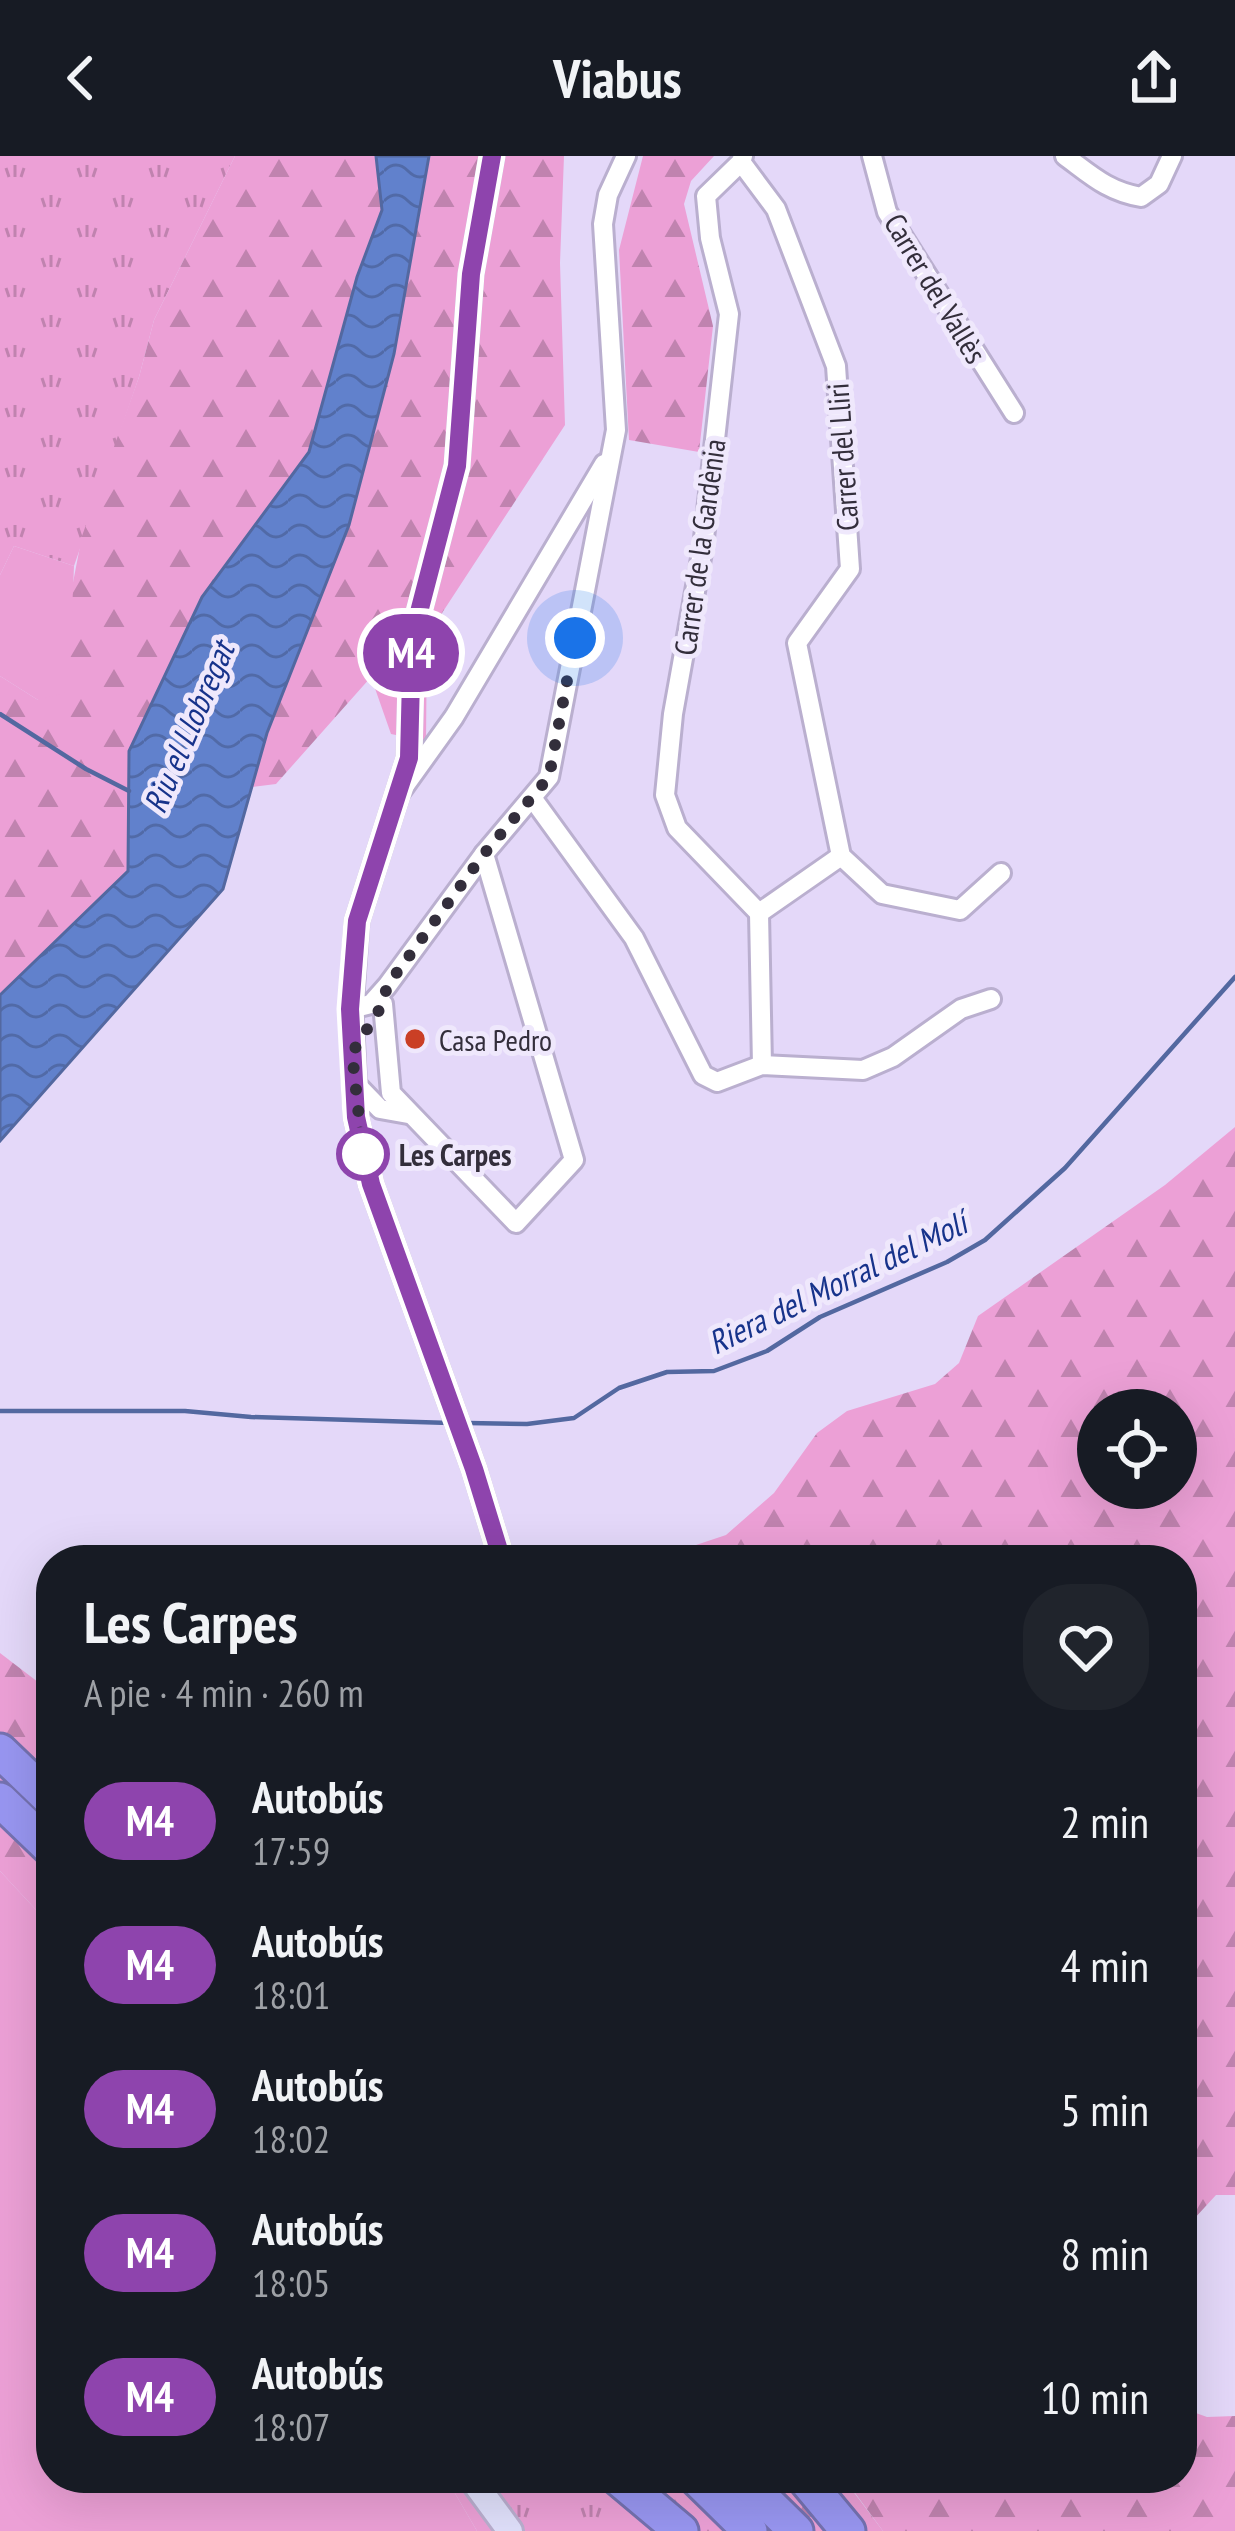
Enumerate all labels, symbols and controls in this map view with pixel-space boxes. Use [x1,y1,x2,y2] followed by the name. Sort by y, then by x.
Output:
[553,43,682,113] text: Viabus
[48,45,114,111] icon: back
[1121,45,1187,111] icon: share
[876,206,996,370] street label: Carrer del Vallès
[817,382,867,532] street label: Carrer del Lliri
[665,436,733,658] street label: Carrer de la Gardènia
[545,608,605,668] your location
[357,614,465,692] line badge: M4
[387,625,435,680] text: M4
[133,631,245,819] water label: Riu el Llobregat
[439,1020,552,1059] place label: Casa Pedro
[402,1026,428,1052] marker: Casa Pedro
[338,1129,388,1179] marker: Les Carpes
[399,1135,511,1174] place label: Les Carpes
[701,1198,979,1363] water label: Riera del Morral del Molí
[1077,1389,1197,1509] map controls
[1077,1389,1197,1509] button: locate
[1023,1584,1149,1710] button: heart
[84,1585,298,1659] text: Les Carpes
[84,1667,364,1718] text: A pie · 4 min · 260 m
[252,1767,384,1825] text: Autobús
[1060,1792,1149,1850] text: 2 min
[126,1793,174,1848] text: M4
[252,1825,330,1876] text: 17:59
[252,1911,384,1969] text: Autobús
[1060,1936,1149,1994] text: 4 min
[126,1937,174,1992] text: M4
[252,1969,330,2020] text: 18:01
[252,2055,384,2113] text: Autobús
[1060,2080,1149,2138] text: 5 min
[126,2081,174,2136] text: M4
[252,2113,330,2164] text: 18:02
[252,2199,384,2257] text: Autobús
[1060,2224,1149,2282] text: 8 min
[126,2225,174,2280] text: M4
[252,2257,330,2308] text: 18:05
[252,2343,384,2401] text: Autobús
[1040,2368,1149,2426] text: 10 min
[126,2369,174,2424] text: M4
[252,2401,330,2452] text: 18:07

